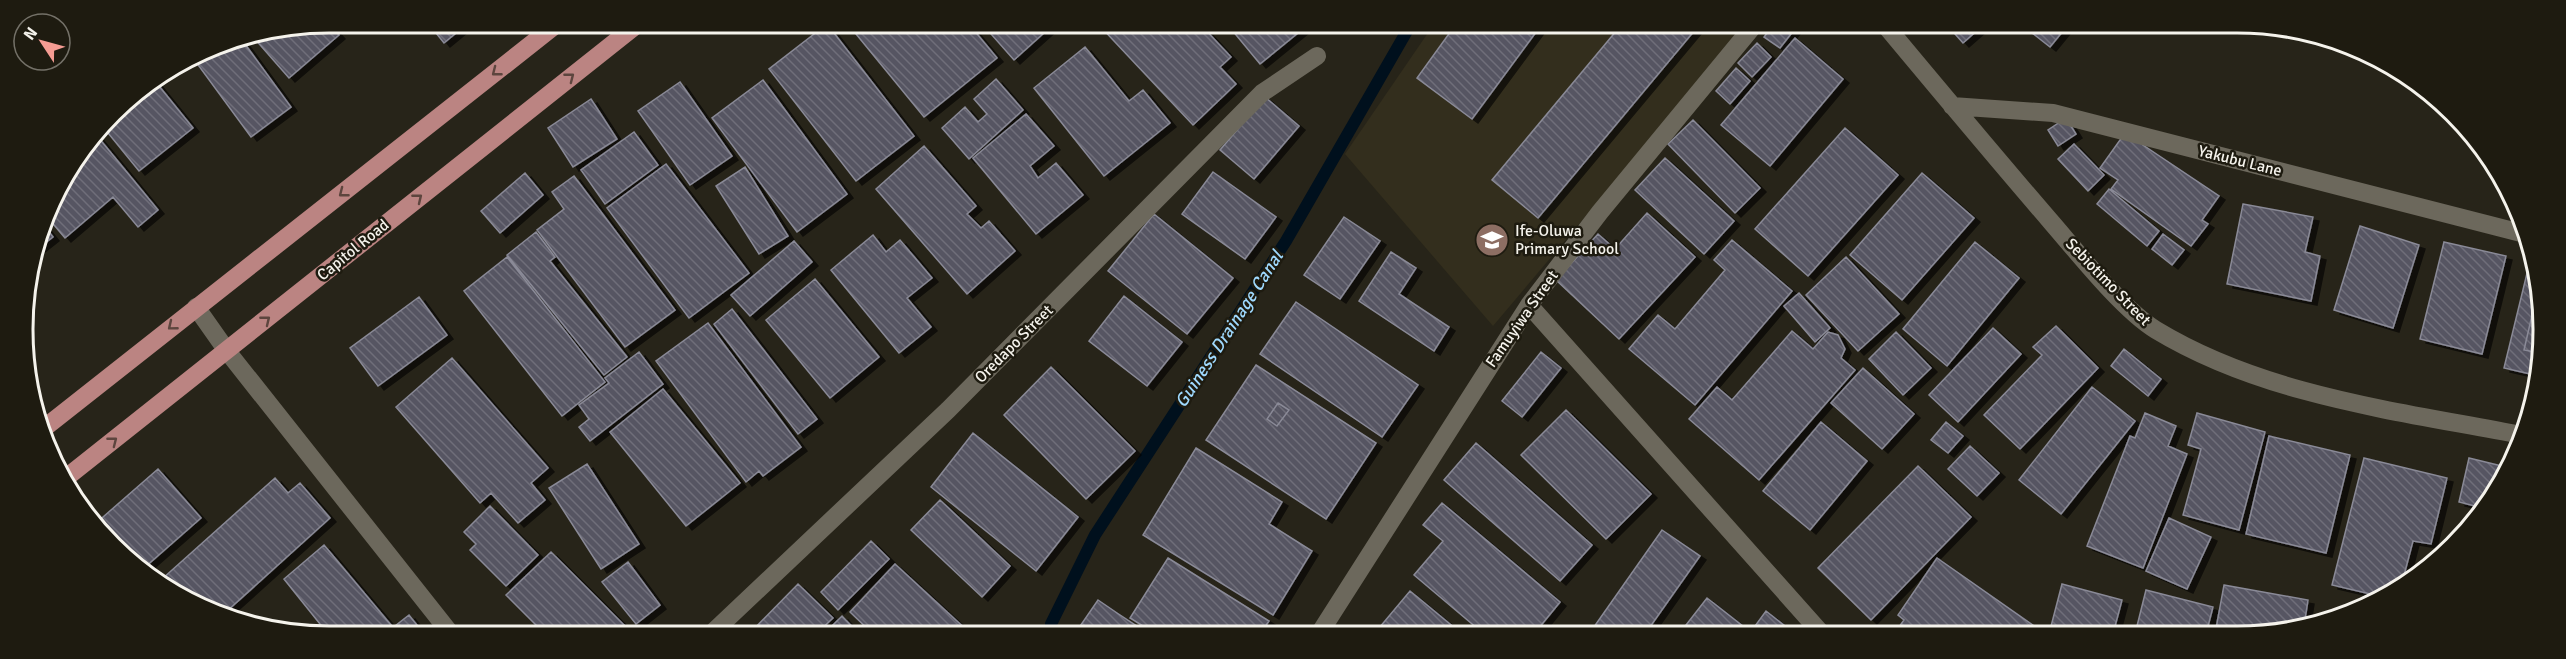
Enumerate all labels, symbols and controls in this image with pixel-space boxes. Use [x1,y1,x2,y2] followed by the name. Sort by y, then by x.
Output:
[12,12,72,72] north arrow
[19,23,42,44] text: N
[492,65,503,76] one-way arrow
[564,73,575,84] one-way arrow
[2196,141,2284,181] street label: Yakubu Lane
[339,185,350,196] one-way arrow
[411,195,422,206] one-way arrow
[313,215,393,285] street label: Capitol Road
[1515,221,1619,259] place label: Ife-Oluwa Primary School
[1474,222,1510,258] school or university icon: Ife-Oluwa Primary School
[2061,234,2155,330] street label: Sebiotimo Street
[1170,245,1289,411] water label: Guiness Drainage Canal
[1481,266,1563,371] street label: Famuyiwa Street
[971,300,1058,387] street label: Oredapo Street
[259,317,270,328] one-way arrow
[168,318,179,329] one-way arrow
[106,438,117,449] one-way arrow

